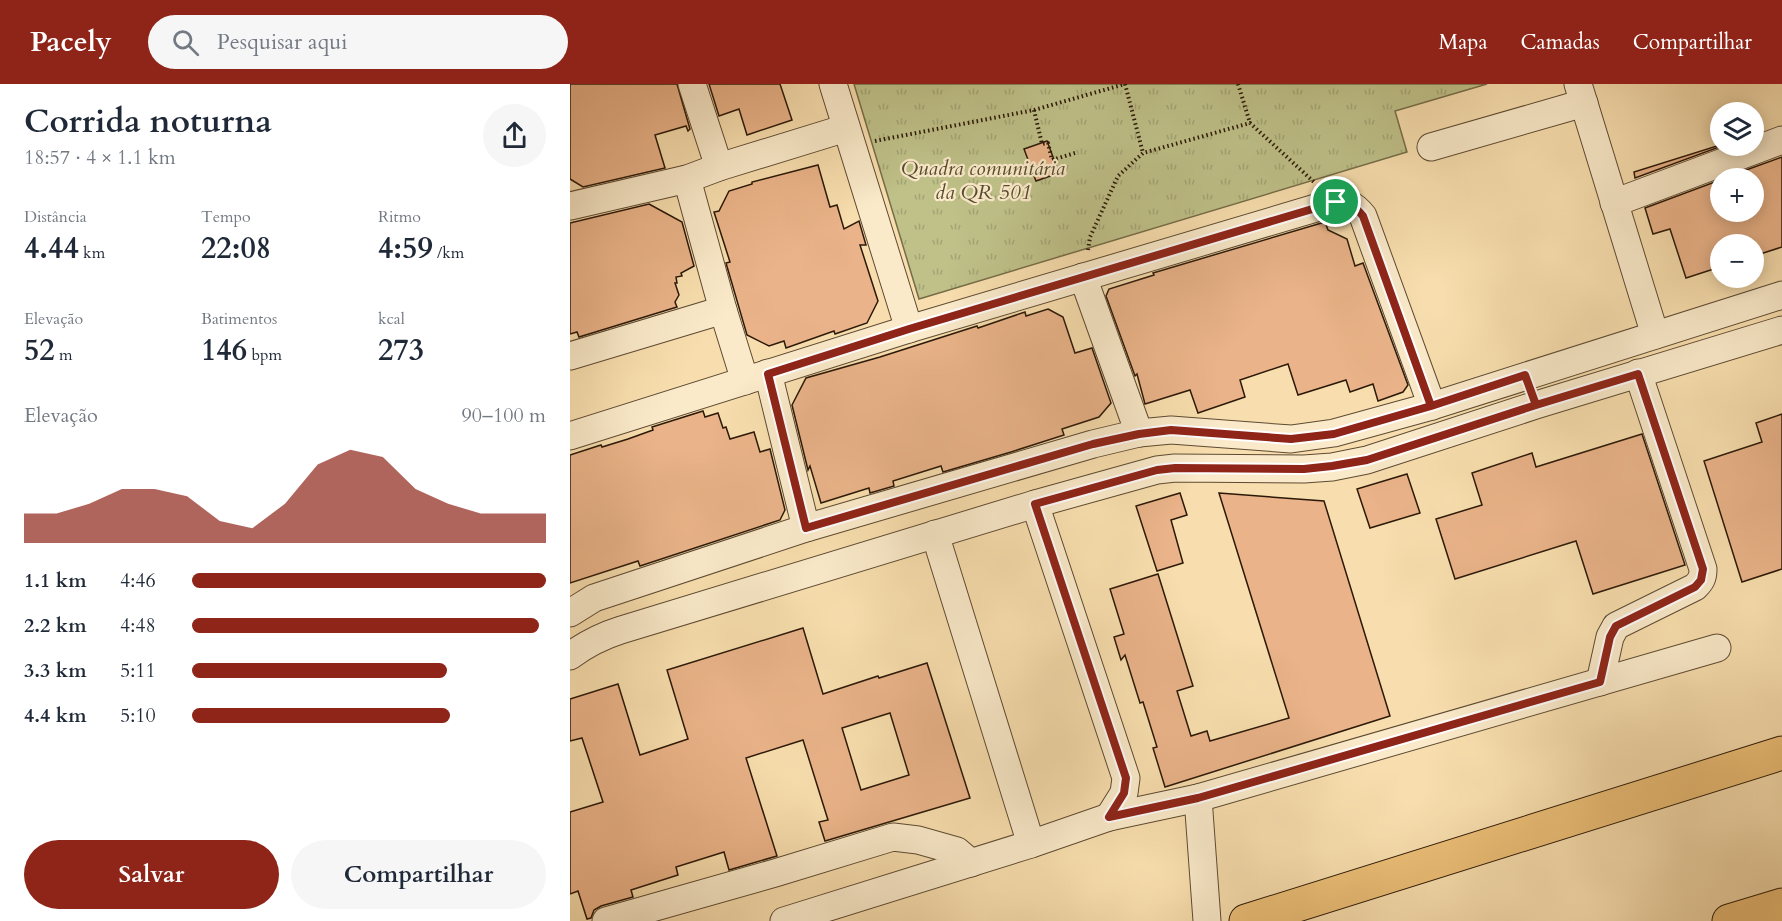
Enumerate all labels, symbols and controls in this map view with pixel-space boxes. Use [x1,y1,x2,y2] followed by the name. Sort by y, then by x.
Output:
[148,15,568,69] search box
[30,23,112,61] text: Pacely
[169,26,202,59] icon: search
[217,27,347,57] text: Pesquisar aqui
[1438,28,1488,57] text: Mapa
[1521,28,1600,57] text: Camadas
[1633,28,1752,57] text: Compartilhar
[24,99,272,144] text: Corrida noturna
[1710,102,1764,288] map controls
[1710,102,1764,156] button: layers
[483,104,546,167] button: share
[24,144,176,171] text: 18:57 · 4 × 1.1 km
[901,154,1065,207] park label: Quadra comunitária da QR 501
[1710,168,1764,222] button: +
[1310,176,1361,227] pin
[1319,185,1352,218] icon: arrive
[24,206,87,228] text: Distância
[201,206,251,228] text: Tempo
[378,206,421,228] text: Ritmo
[24,228,79,269] text: 4.44
[201,228,271,269] text: 22:08
[378,228,433,269] text: 4:59
[1710,234,1764,288] button: −
[79,242,105,264] text: km
[433,242,464,264] text: /km
[24,308,83,330] text: Elevação
[201,308,277,330] text: Batimentos
[378,308,405,330] text: kcal
[24,330,55,371] text: 52
[201,330,247,371] text: 146
[378,330,424,371] text: 273
[55,344,73,366] text: m
[247,344,282,366] text: bpm
[24,402,98,429] text: Elevação
[461,402,546,429] text: 90–100 m
[24,567,87,594] text: 1.1 km
[120,567,156,594] text: 4:46
[24,612,87,639] text: 2.2 km
[120,612,156,639] text: 4:48
[24,657,87,684] text: 3.3 km
[120,657,156,684] text: 5:11
[24,702,87,729] text: 4.4 km
[120,702,156,729] text: 5:10
[24,840,279,909] button: Salvar
[291,840,546,909] button: Compartilhar

